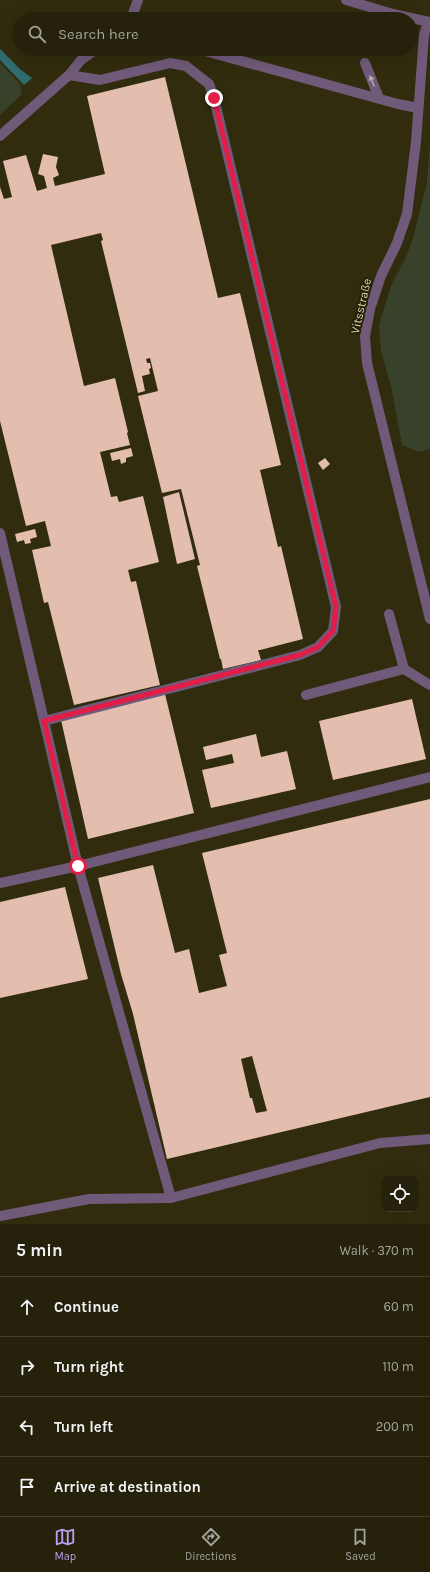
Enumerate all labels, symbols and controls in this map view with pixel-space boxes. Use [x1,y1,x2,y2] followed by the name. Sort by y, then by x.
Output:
[12,12,418,56] search box
[26,23,48,45] icon: search
[58,25,139,43] text: Search here
[369,75,375,86] one-way arrow
[205,89,223,107] route end
[348,277,374,335] street label: Vitsstraße
[69,857,87,875] route start
[382,1176,418,1212] map controls
[382,1176,418,1212] button: locate
[16,1240,63,1260] text: 5 min
[339,1243,414,1258] text: Walk · 370 m
[16,1296,38,1318] icon: ahead
[54,1298,119,1316] text: Continue
[384,1299,414,1314] text: 60 m
[16,1356,38,1378] icon: right
[54,1358,124,1376] text: Turn right
[382,1359,414,1374] text: 110 m
[16,1416,38,1438] icon: left
[54,1418,113,1436] text: Turn left
[376,1419,414,1434] text: 200 m
[16,1476,38,1498] icon: arrive
[54,1478,201,1496] text: Arrive at destination
[54,1526,76,1563] tab: Map
[185,1526,237,1563] tab: Directions
[345,1526,376,1563] tab: Saved

